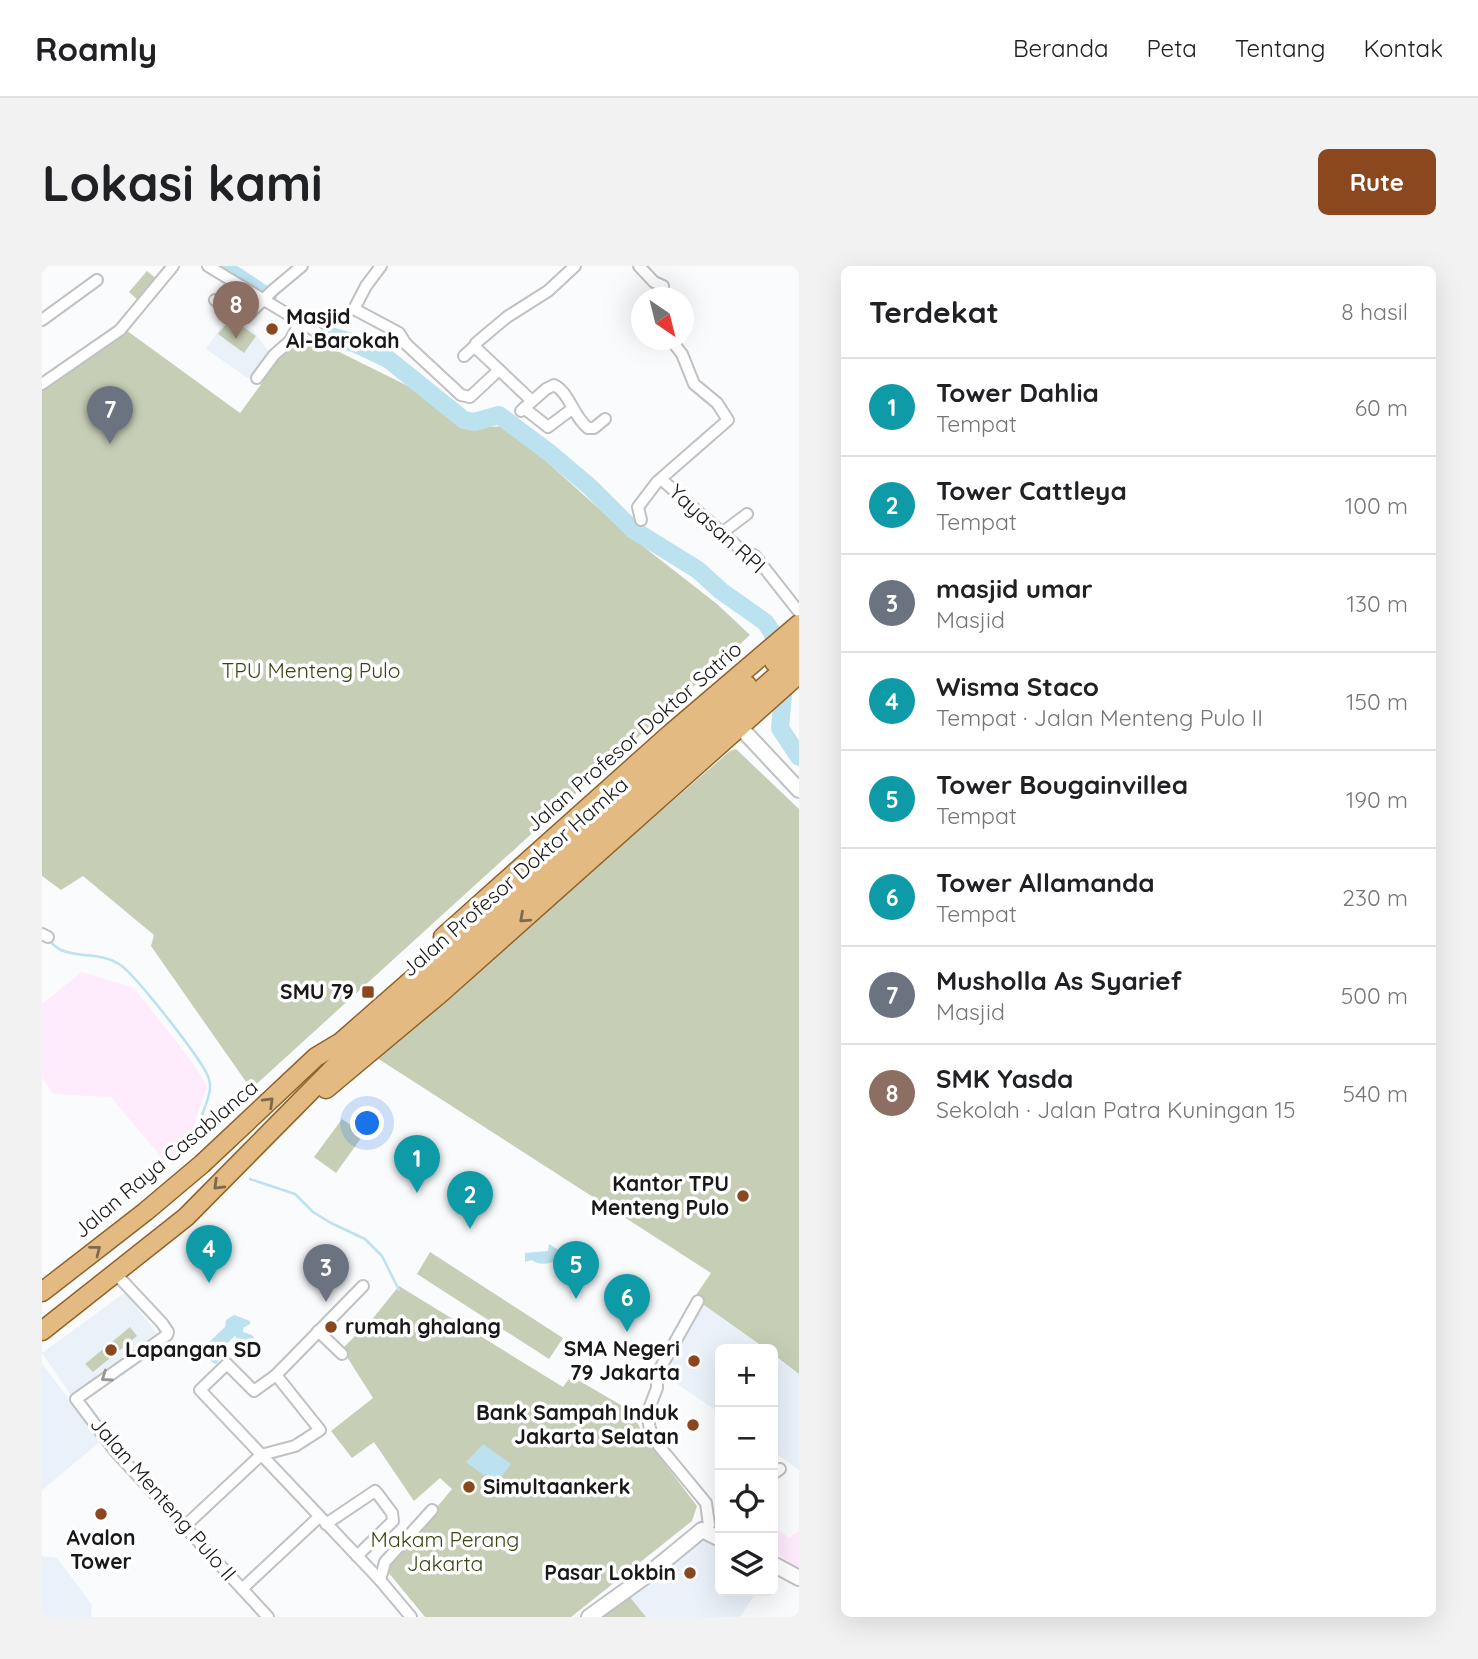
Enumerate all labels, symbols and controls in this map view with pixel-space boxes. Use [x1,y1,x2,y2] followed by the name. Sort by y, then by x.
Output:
[35,28,157,69] text: Roamly
[1013,33,1109,63] text: Beranda
[1147,33,1197,63] text: Peta
[1235,33,1325,63] text: Tentang
[1363,33,1443,63] text: Kontak
[1318,149,1436,215] button: Rute
[42,152,323,213] text: Lokasi kami
[213,281,259,339] pin: 8
[631,287,694,350] north arrow
[869,293,999,331] text: Terdekat
[1341,297,1408,326] text: 8 hasil
[286,303,399,353] place label: Masjid Al-Barokah
[264,321,280,337] marker: Masjid Al-Barokah
[936,376,1099,409] text: Tower Dahlia
[87,386,133,444] pin: 7
[888,393,896,422] text: 1
[1355,393,1408,422] text: 60 m
[936,409,1017,438] text: Tempat
[936,474,1127,507] text: Tower Cattleya
[664,478,771,578] street label: Yayasan RPI
[885,491,899,520] text: 2
[1345,491,1408,520] text: 100 m
[936,507,1017,536] text: Tempat
[936,572,1093,605] text: masjid umar
[886,589,898,618] text: 3
[1346,589,1408,618] text: 130 m
[936,605,1005,634] text: Masjid
[520,635,747,837] street label: Jalan Profesor Doktor Satrio
[222,657,400,683] park label: TPU Menteng Pulo
[936,670,1099,703] text: Wisma Staco
[885,687,899,716] text: 4
[1346,687,1408,716] text: 150 m
[936,703,1263,732] text: Tempat · Jalan Menteng Pulo II
[936,768,1188,801] text: Tower Bougainvillea
[396,771,633,982] street label: Jalan Profesor Doktor Hamka
[885,785,899,814] text: 5
[1346,785,1408,814] text: 190 m
[936,801,1017,830] text: Tempat
[936,866,1155,899] text: Tower Allamanda
[886,883,898,912] text: 6
[1342,883,1408,912] text: 230 m
[936,899,1017,928] text: Tempat
[519,910,532,922] one-way arrow
[936,964,1182,997] text: Musholla As Syarief
[280,978,354,1004] place label: SMU 79
[886,981,898,1010] text: 7
[1341,981,1408,1010] text: 500 m
[360,984,376,1000] marker: SMU 79
[936,997,1005,1026] text: Masjid
[936,1062,1073,1095] text: SMK Yasda
[68,1074,263,1243] street label: Jalan Raya Casablanca
[886,1079,898,1108] text: 8
[1342,1079,1408,1108] text: 540 m
[936,1095,1296,1124] text: Sekolah · Jalan Patra Kuningan 15
[261,1098,274,1111] one-way arrow
[350,1106,384,1140] your location
[394,1135,440,1193] pin: 1
[591,1170,729,1220] place label: Kantor TPU Menteng Pulo
[447,1171,493,1229] pin: 2
[213,1177,226,1190] one-way arrow
[735,1188,751,1204] marker: Kantor TPU Menteng Pulo
[186,1225,232,1283] pin: 4
[553,1241,599,1299] pin: 5
[303,1244,349,1302] pin: 3
[88,1245,101,1258] one-way arrow
[604,1274,650,1332] pin: 6
[345,1313,501,1339] place label: rumah ghalang
[323,1319,339,1335] marker: rumah ghalang
[564,1335,680,1385] place label: SMA Negeri 79 Jakarta
[125,1336,261,1362] place label: Lapangan SD
[103,1342,119,1358] marker: Lapangan SD
[715,1344,778,1596] map controls
[715,1344,778,1407] button: +
[686,1353,702,1369] marker: SMA Negeri 79 Jakarta
[101,1369,114,1382] one-way arrow
[476,1399,679,1449] place label: Bank Sampah Induk Jakarta Selatan
[715,1407,778,1470] button: −
[85,1411,242,1586] street label: Jalan Menteng Pulo II
[685,1417,701,1433] marker: Bank Sampah Induk Jakarta Selatan
[715,1470,778,1533] button: locate
[483,1473,630,1499] place label: Simultaankerk
[461,1479,477,1495] marker: Simultaankerk
[93,1506,109,1522] marker: Avalon Tower
[67,1524,135,1574] place label: Avalon Tower
[371,1526,519,1576] park label: Makam Perang Jakarta
[715,1533,778,1596] button: layers
[544,1559,676,1585] place label: Pasar Lokbin
[682,1565,698,1581] marker: Pasar Lokbin

